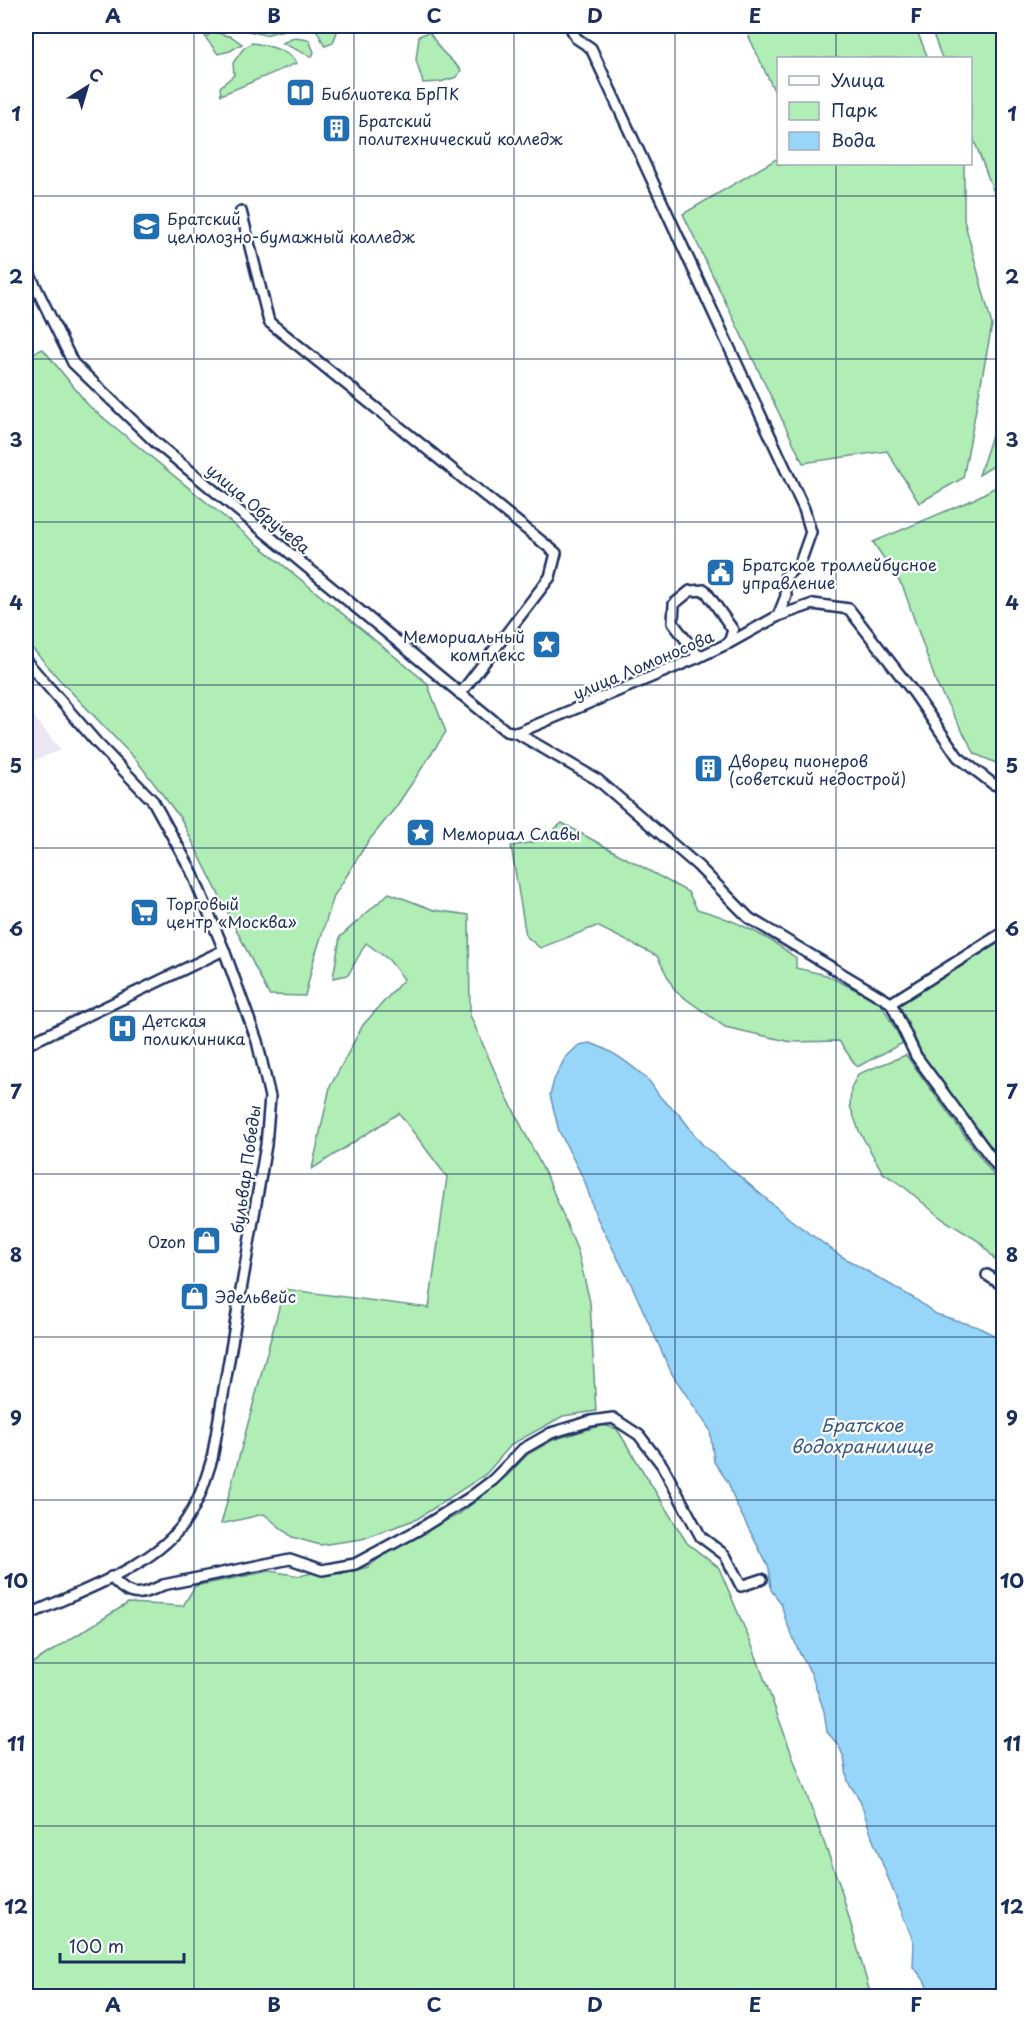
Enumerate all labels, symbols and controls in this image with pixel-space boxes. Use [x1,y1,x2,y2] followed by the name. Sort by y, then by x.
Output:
[105,0,121,30] text: A
[267,0,281,30] text: B
[426,0,442,30] text: C
[587,0,603,30] text: D
[749,0,761,30] text: E
[910,0,922,30] text: F
[57,57,117,117] north arrow
[777,57,972,165] legend
[85,61,109,87] text: С
[831,66,885,93] text: Улица
[284,77,316,109] library icon: Библиотека БрПК
[321,81,459,105] place label: Библиотека БрПК
[831,96,878,123] text: Парк
[11,98,21,128] text: 1
[1007,98,1017,128] text: 1
[358,108,564,150] place label: Братский политехнический колледж
[321,113,353,145] building icon: Братский политехнический колледж
[831,126,876,153] text: Вода
[167,206,416,248] place label: Братский целюлозно-бумажный колледж
[130,211,162,243] school or university icon: Братский целюлозно-бумажный колледж
[9,261,23,291] text: 2
[1005,261,1019,291] text: 2
[9,424,23,454] text: 3
[1005,424,1019,454] text: 3
[202,457,316,559] street label: улица Обручева
[742,552,937,594] place label: Братское троллейбусное управление
[705,557,737,589] public building icon: Братское троллейбусное управление
[9,587,23,617] text: 4
[1005,587,1019,617] text: 4
[569,623,717,705] street label: улица Ломоносова
[403,624,525,666] place label: Мемориальный комплекс
[530,629,562,661] place icon: Мемориальный комплекс
[728,748,906,790] place label: Дворец пионеров (советский недострой)
[10,750,22,780] text: 5
[1006,750,1018,780] text: 5
[692,753,724,785] building icon: Дворец пионеров (советский недострой)
[405,817,437,849] place icon: Мемориал Славы
[442,821,580,845] place label: Мемориал Славы
[166,891,297,933] place label: Торговый центр «Москва»
[129,896,161,928] supermarket icon: Торговый центр «Москва»
[9,913,23,943] text: 6
[1005,913,1019,943] text: 6
[142,1008,245,1050] place label: Детская поликлиника
[106,1013,138,1045] hospital icon: Детская поликлиника
[10,1076,22,1106] text: 7
[1006,1076,1018,1106] text: 7
[224,1103,266,1235] street label: бульвар Победы
[191,1225,223,1257] shop icon: Ozon
[148,1229,186,1253] place label: Ozon
[10,1239,22,1269] text: 8
[1006,1239,1018,1269] text: 8
[178,1280,210,1312] shop icon: Эдельвейс
[215,1284,296,1308] place label: Эдельвейс
[10,1402,22,1432] text: 9
[1006,1402,1018,1432] text: 9
[791,1411,934,1459] water label: Братское водохранилище
[4,1565,28,1595] text: 10
[1000,1565,1024,1595] text: 10
[7,1728,25,1758] text: 11
[1003,1728,1021,1758] text: 11
[4,1891,28,1921] text: 12
[1000,1891,1024,1921] text: 12
[60,1926,184,1964] scale bar
[69,1932,124,1959] text: 100 m
[105,1989,121,2019] text: A
[267,1989,281,2019] text: B
[426,1989,442,2019] text: C
[587,1989,603,2019] text: D
[749,1989,761,2019] text: E
[910,1989,922,2019] text: F

